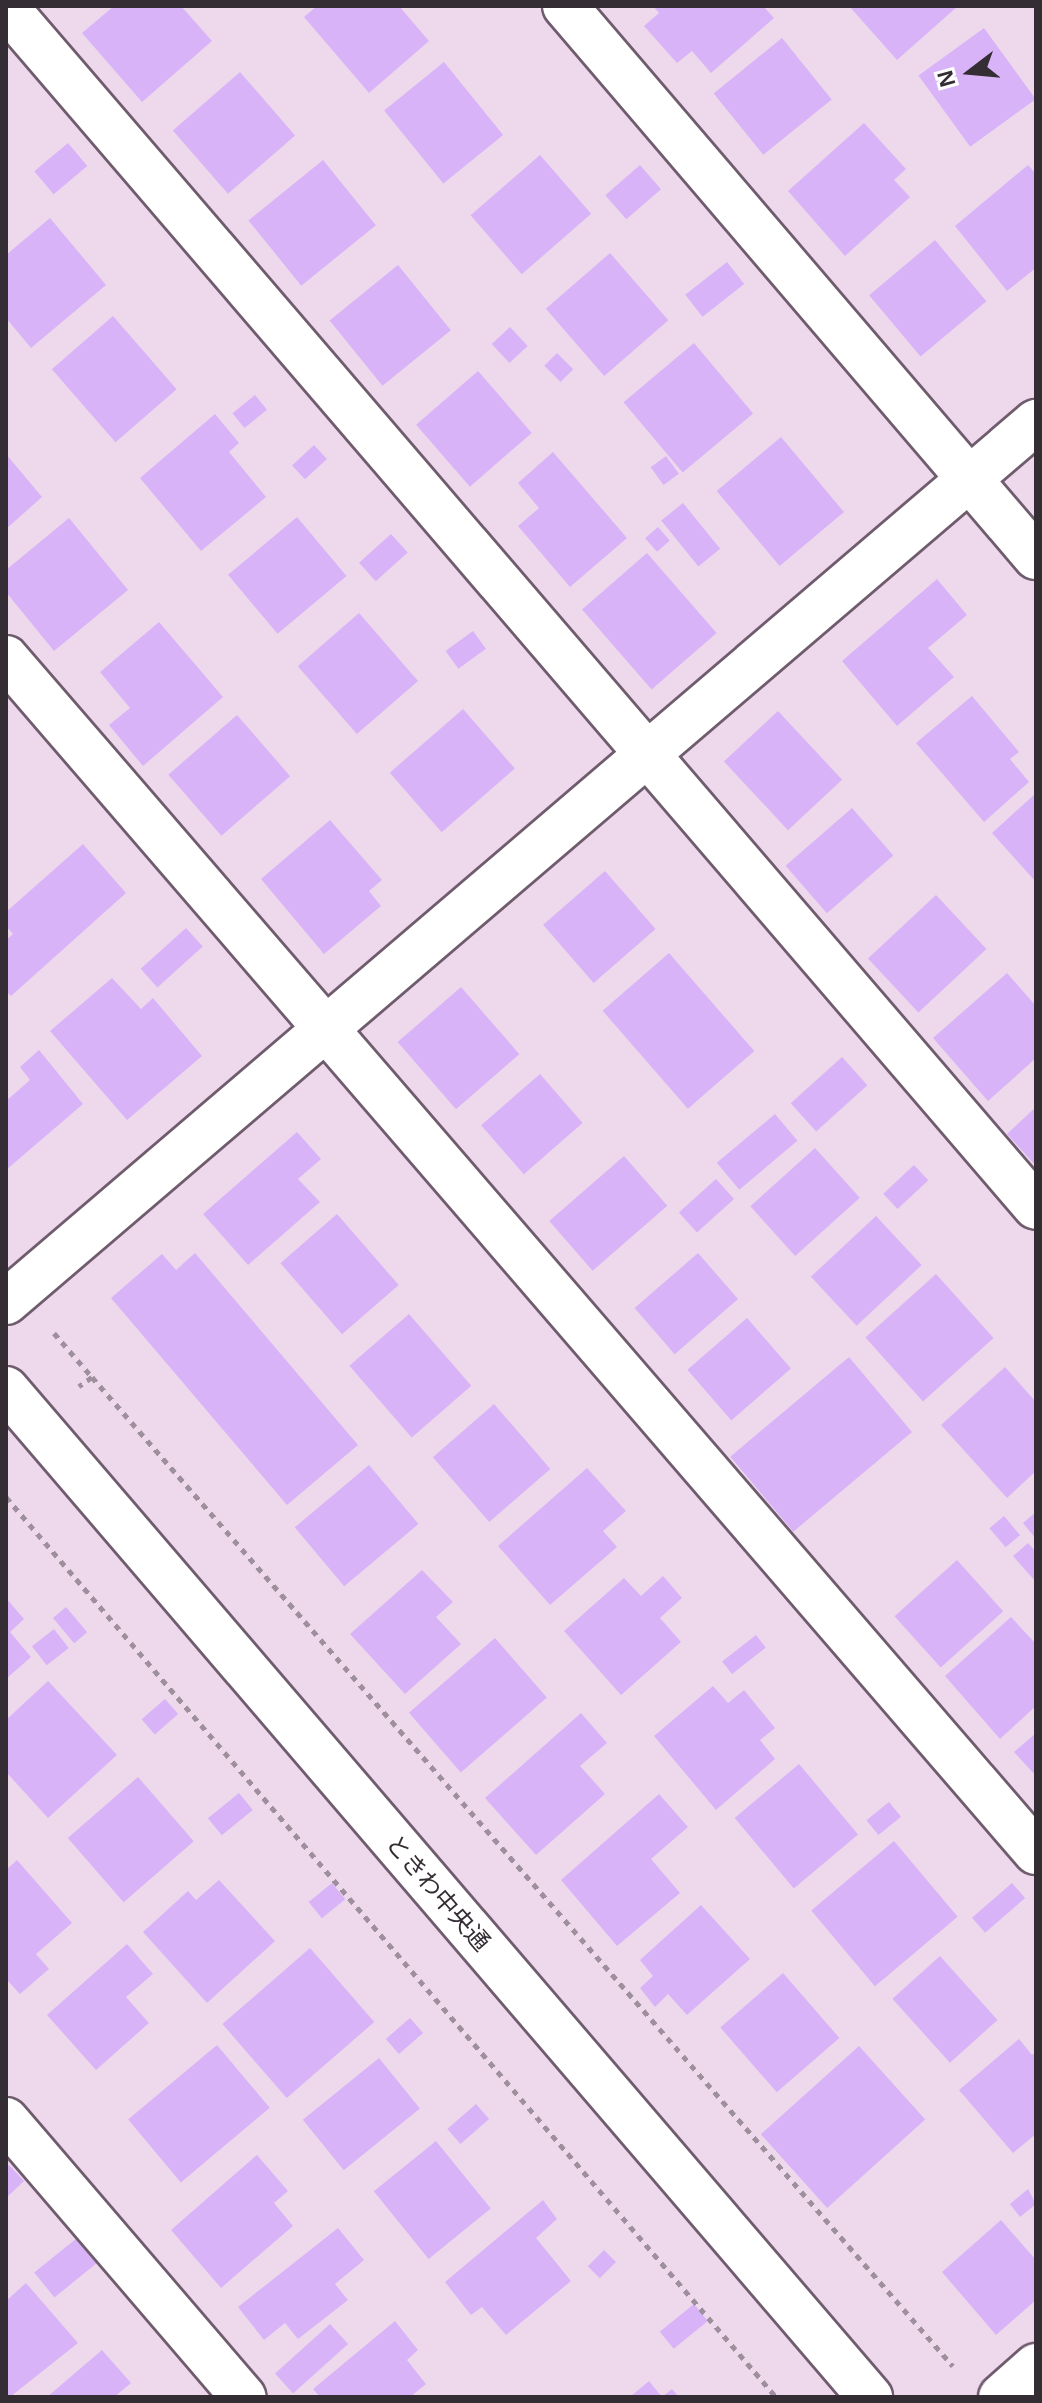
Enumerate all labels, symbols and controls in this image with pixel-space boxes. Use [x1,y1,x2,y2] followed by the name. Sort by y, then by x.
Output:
[930,32,1010,112] north arrow
[932,68,961,90] text: N
[380,1829,496,1957] street label: ときわ中央通

